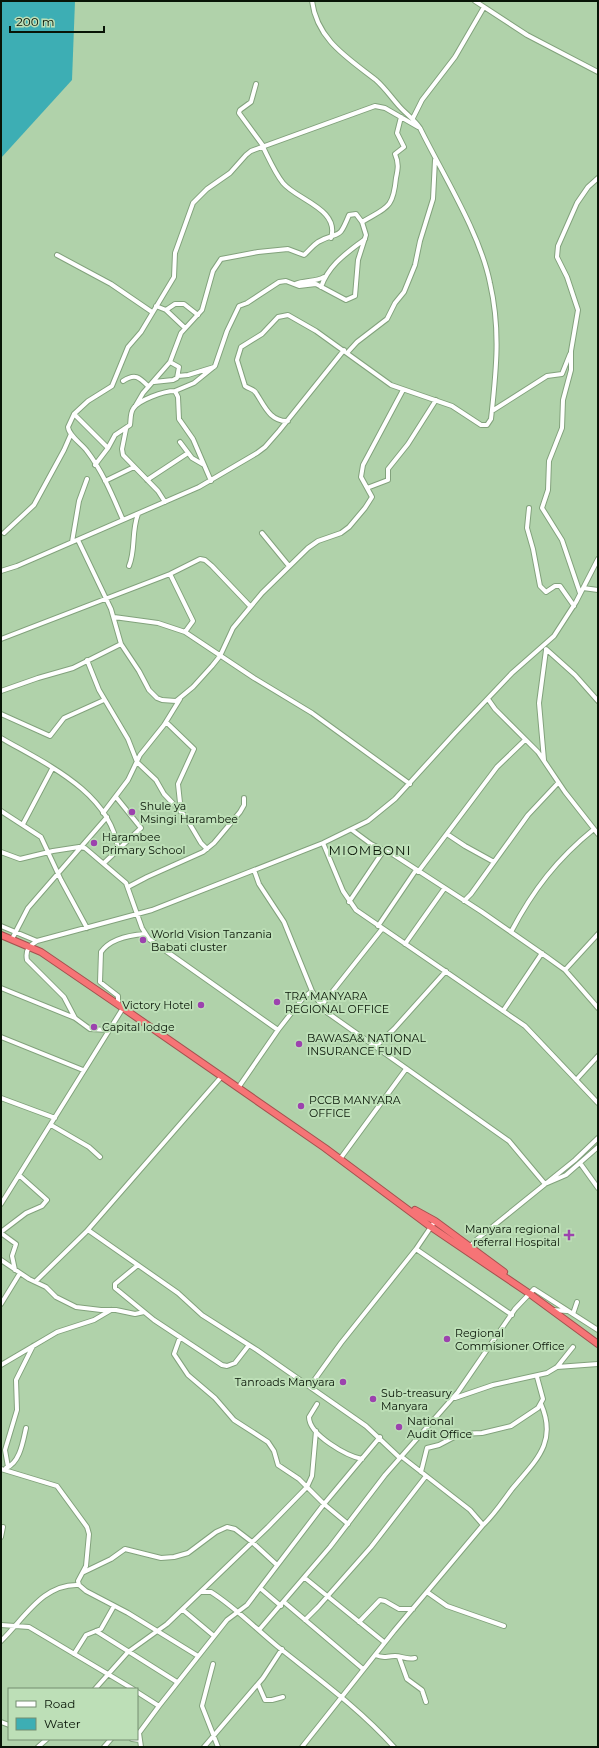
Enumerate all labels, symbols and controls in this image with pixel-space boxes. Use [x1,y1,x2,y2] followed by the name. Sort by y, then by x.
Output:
[10,8,104,34] scale bar
[16,14,55,29] text: 200 m
[140,799,238,826] place label: Shule ya Msingi Harambee
[127,807,137,817] marker: Shule ya Msingi Harambee
[102,830,185,857] place label: Harambee Primary School
[89,838,99,848] marker: Harambee Primary School
[329,842,411,858] district label: MIOMBONI
[151,927,272,954] place label: World Vision Tanzania Babati cluster
[138,935,148,945] marker: World Vision Tanzania Babati cluster
[285,989,389,1016] place label: TRA MANYARA REGIONAL OFFICE
[272,997,282,1007] marker: TRA MANYARA REGIONAL OFFICE
[122,998,193,1012] place label: Victory Hotel
[196,1000,206,1010] marker: Victory Hotel
[102,1020,175,1034] place label: Capital lodge
[89,1022,99,1032] marker: Capital lodge
[307,1031,426,1058] place label: BAWASA& NATIONAL INSURANCE FUND
[294,1039,304,1049] marker: BAWASA& NATIONAL INSURANCE FUND
[309,1093,401,1120] place label: PCCB MANYARA OFFICE
[296,1101,306,1111] marker: PCCB MANYARA OFFICE
[465,1222,560,1249] place label: Manyara regional referral Hospital
[563,1229,575,1241] marker: Manyara regional referral Hospital
[455,1326,565,1353] place label: Regional Commisioner Office
[442,1334,452,1344] marker: Regional Commisioner Office
[235,1375,335,1389] place label: Tanroads Manyara
[338,1377,348,1387] marker: Tanroads Manyara
[381,1386,452,1413] place label: Sub-treasury Manyara
[368,1394,378,1404] marker: Sub-treasury Manyara
[407,1414,473,1441] place label: National Audit Office
[394,1422,404,1432] marker: National Audit Office
[8,1688,138,1740] legend
[44,1696,75,1711] text: Road
[44,1716,81,1731] text: Water

